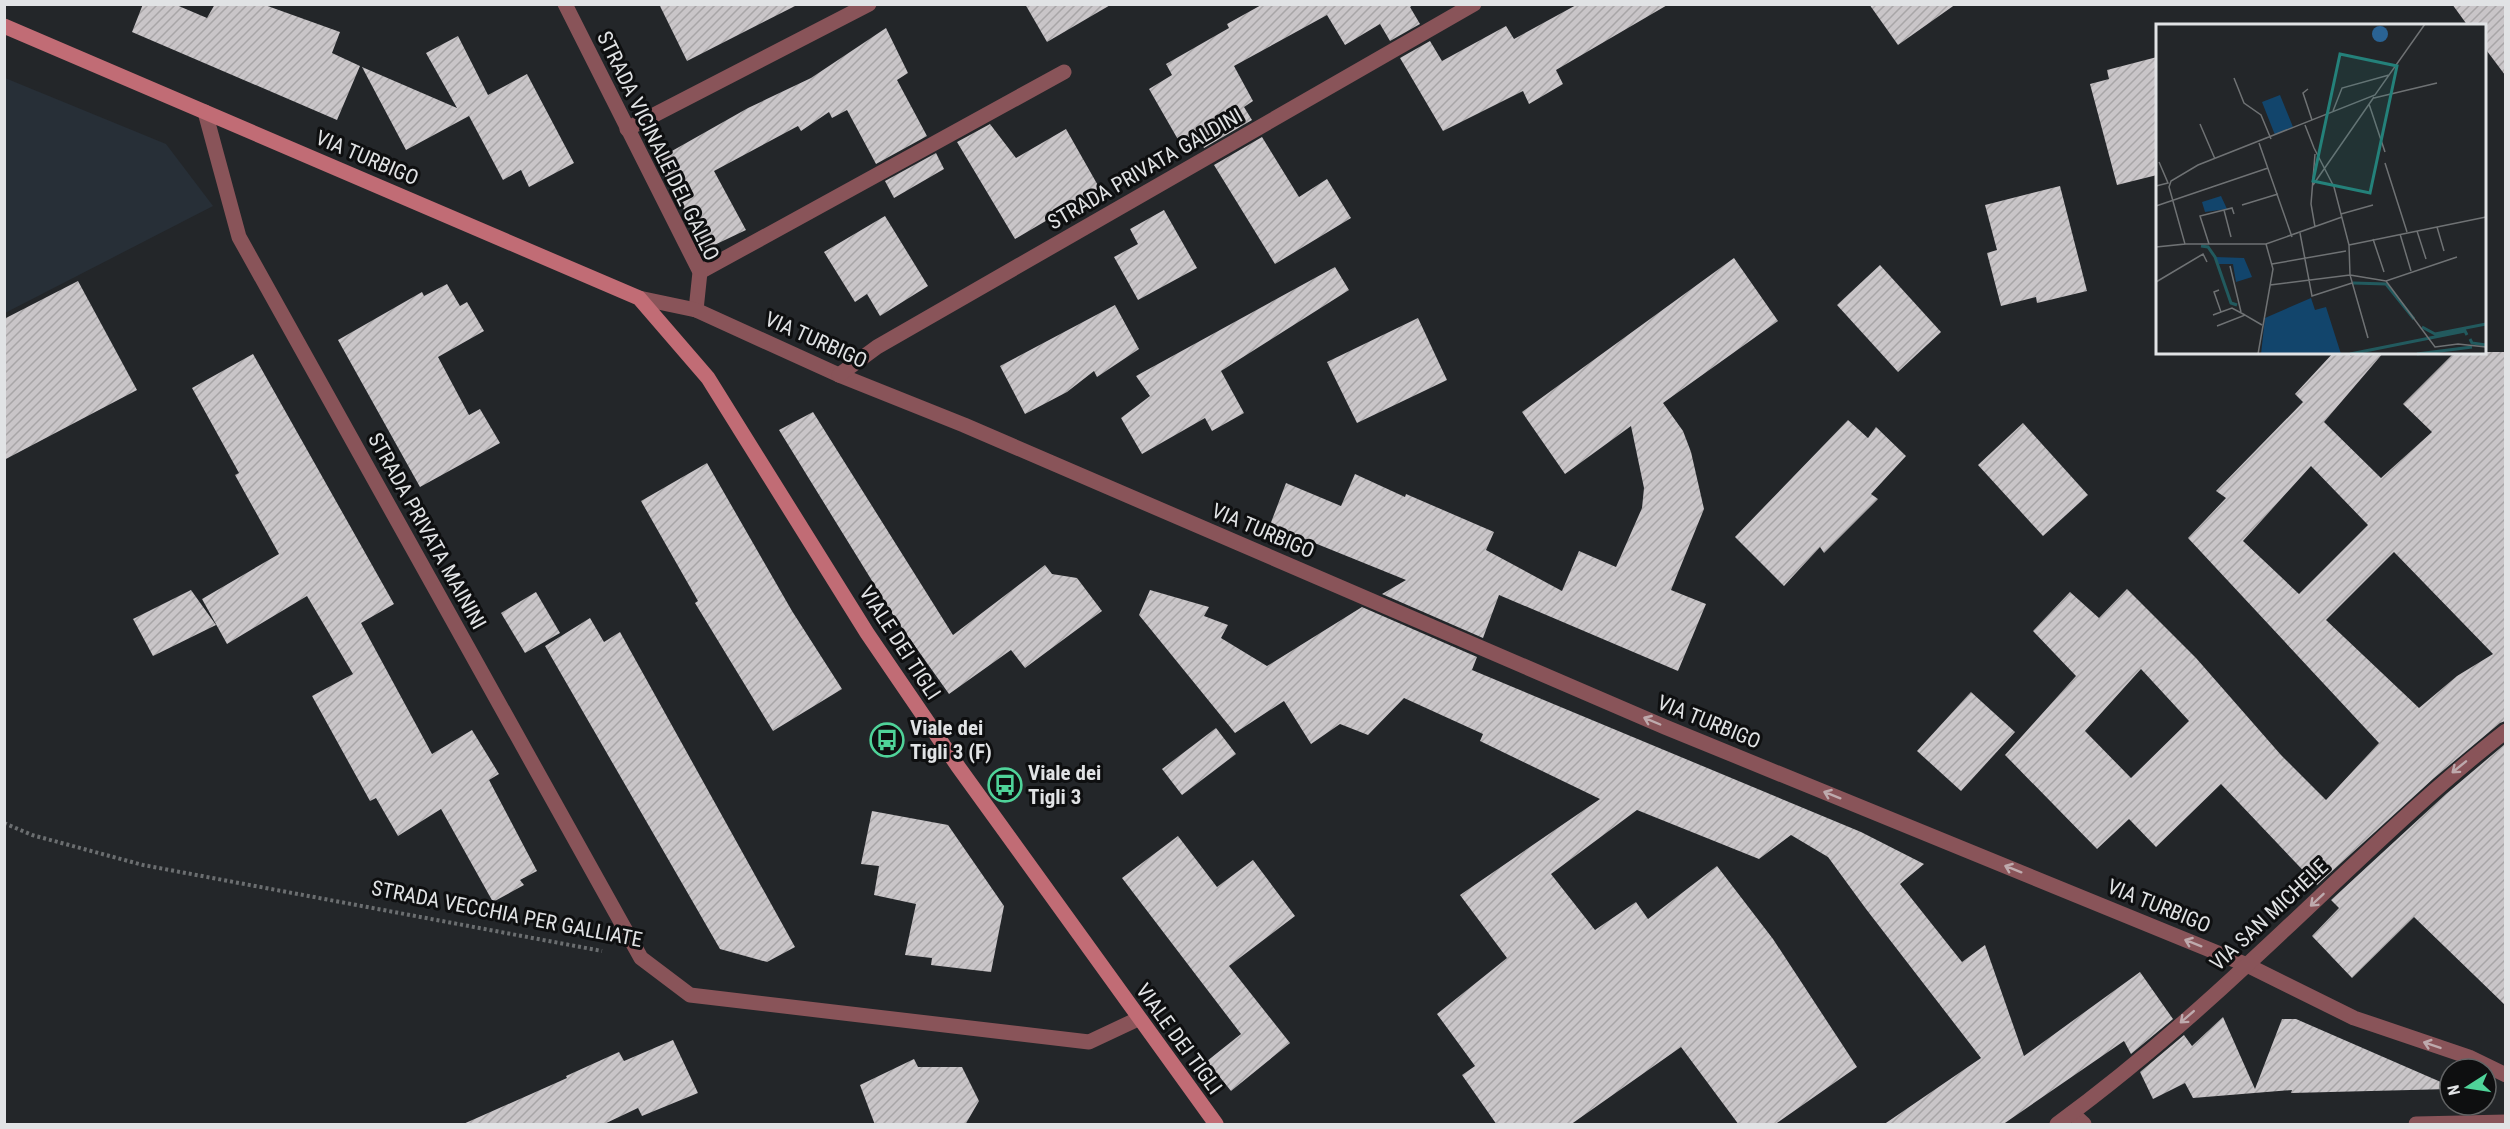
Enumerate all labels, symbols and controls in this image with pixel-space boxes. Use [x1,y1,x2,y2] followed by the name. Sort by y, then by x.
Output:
[2156,24,2486,354] inset map
[592,27,724,265] street label: STRADA VICINALE DEL GALLO
[1043,103,1247,235] street label: STRADA PRIVATA GALDINI
[312,126,422,190] street label: VIA TURBIGO
[761,307,871,373] street label: VIA TURBIGO
[363,429,491,633] street label: STRADA PRIVATA MAININI
[1208,499,1318,563] street label: VIA TURBIGO
[854,582,946,704] street label: VIALE DEI TIGLI
[1654,690,1764,754] street label: VIA TURBIGO
[1643,715,1661,726] one-way arrow
[910,716,992,764] place label: Viale dei Tigli 3 (F)
[869,722,905,758] bus stop icon: Viale dei Tigli 3 (F)
[1028,761,1101,809] place label: Viale dei Tigli 3
[2452,761,2468,774] one-way arrow
[987,767,1023,803] bus stop icon: Viale dei Tigli 3
[1823,789,1842,800] one-way arrow
[2205,854,2333,976] street label: VIA SAN MICHELE
[2004,863,2022,874] one-way arrow
[2104,874,2214,938] street label: VIA TURBIGO
[370,876,644,952] street label: STRADA VECCHIA PER GALLIATE
[2309,893,2324,907] one-way arrow
[2184,937,2203,948] one-way arrow
[1131,979,1227,1099] street label: VIALE DEI TIGLI
[2180,1010,2195,1024] one-way arrow
[2423,1038,2442,1049] one-way arrow
[2438,1057,2498,1117] north arrow
[2444,1083,2464,1097] text: N

